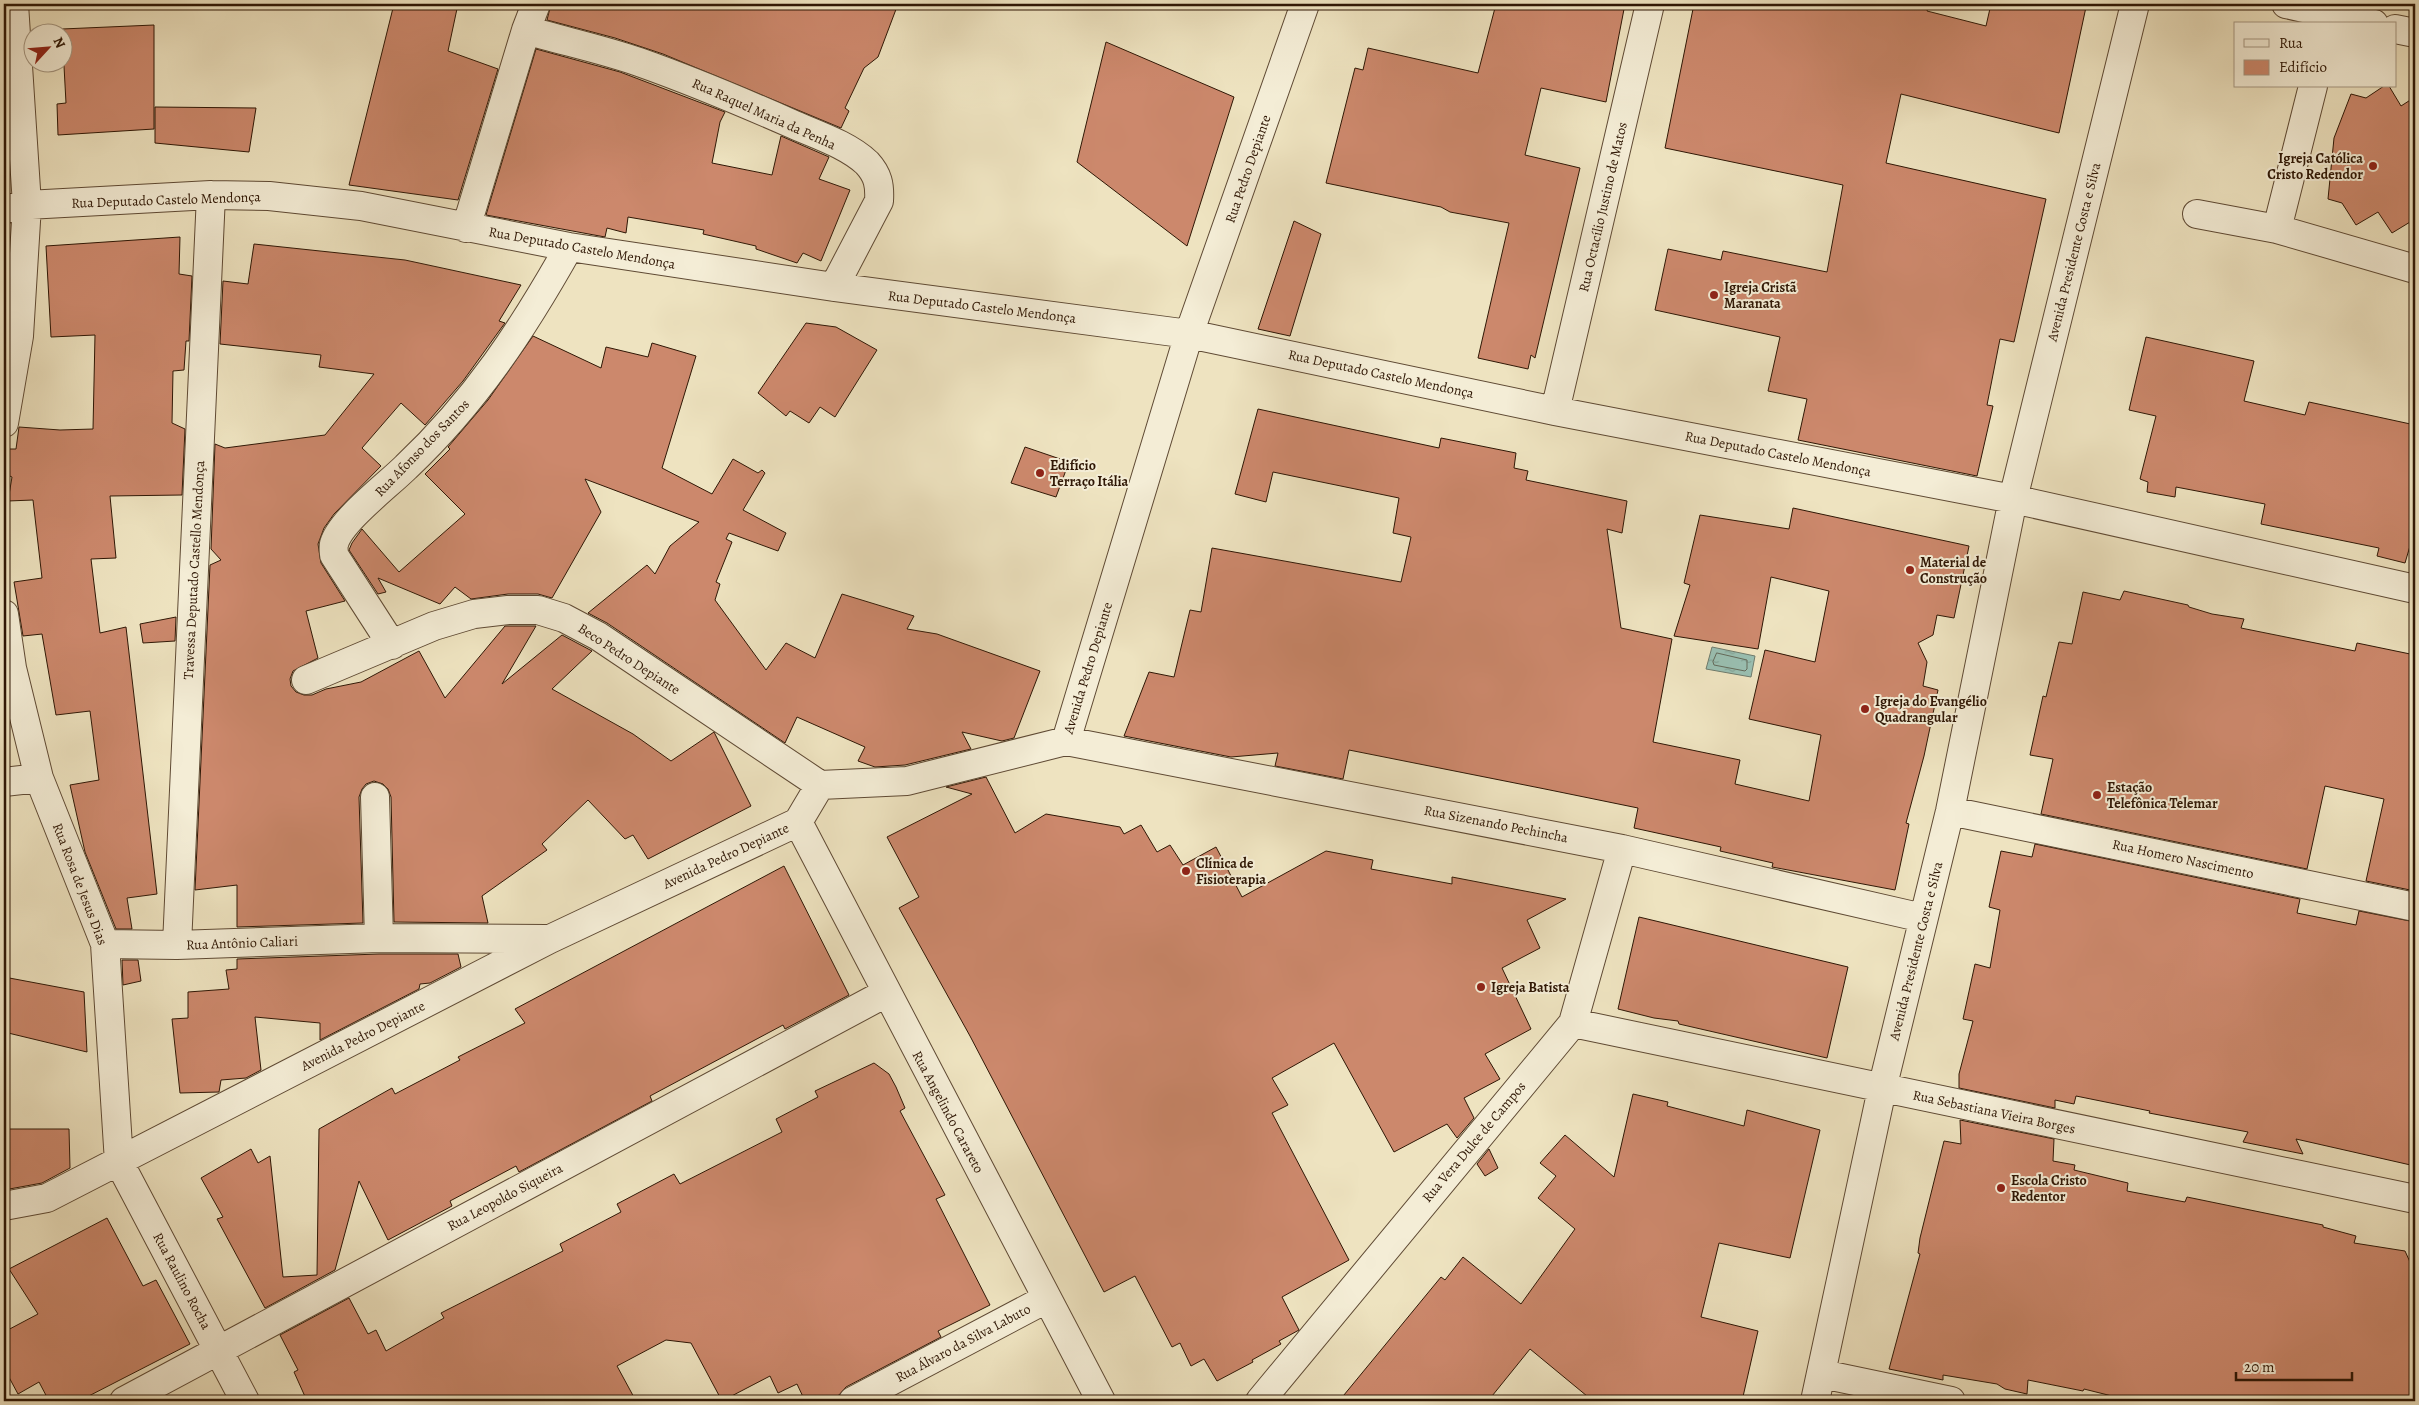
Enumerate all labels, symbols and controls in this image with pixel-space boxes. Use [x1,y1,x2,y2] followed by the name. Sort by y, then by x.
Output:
[22,22,72,72] north arrow
[2234,22,2396,88] legend
[2279,33,2303,53] text: Rua
[48,34,70,51] text: N
[2279,57,2327,77] text: Edifício
[689,74,839,155] street label: Rua Raquel Maria da Penha
[1221,112,1275,226] street label: Rua Pedro Depiante
[1574,120,1632,294] street label: Rua Octacílio Justino de Matos
[2267,149,2363,184] place label: Igreja Católica Cristo Redendor
[2042,160,2106,344] street label: Avenida Presidente Costa e Silva
[2367,160,2379,172] marker: Igreja Católica Cristo Redendor
[71,187,261,213] street label: Rua Deputado Castelo Mendonça
[487,222,677,274] street label: Rua Deputado Castelo Mendonça
[1724,278,1797,313] place label: Igreja Cristã Maranata
[887,286,1078,328] street label: Rua Deputado Castelo Mendonça
[1708,289,1720,301] marker: Igreja Cristã Maranata
[1286,345,1476,403] street label: Rua Deputado Castelo Mendonça
[370,395,474,501] street label: Rua Afonso dos Santos
[1683,427,1873,481] street label: Rua Deputado Castelo Mendonça
[1050,456,1129,491] place label: Edifício Terraço Itália
[179,459,209,680] street label: Travessa Deputado Castello Mendonça
[1034,467,1046,479] marker: Edifício Terraço Itália
[1920,553,1987,588] place label: Material de Construção
[1904,564,1916,576] marker: Material de Construção
[1059,600,1117,737] street label: Avenida Pedro Depiante
[574,619,684,699] street label: Beco Pedro Depiante
[1875,692,1987,727] place label: Igreja do Evangélio Quadrangular
[1859,703,1871,715] marker: Igreja do Evangélio Quadrangular
[2107,778,2218,813] place label: Estação Telefônica Telemar
[2091,789,2103,801] marker: Estação Telefônica Telemar
[1422,801,1570,847] street label: Rua Sizenando Pechincha
[659,818,792,894] street label: Avenida Pedro Depiante
[48,820,112,948] street label: Rua Rosa de Jesus Dias
[2111,835,2255,883] street label: Rua Homero Nascimento
[1196,854,1266,889] place label: Clínica de Fisioterapia
[1884,859,1948,1043] street label: Avenida Presidente Costa e Silva
[1180,865,1192,877] marker: Clínica de Fisioterapia
[186,932,298,954] street label: Rua Antônio Caliari
[1491,978,1570,997] place label: Igreja Batista
[1475,981,1487,993] marker: Igreja Batista
[297,996,428,1076] street label: Avenida Pedro Depiante
[908,1047,988,1177] street label: Rua Angelindo Carareto
[1418,1078,1530,1206] street label: Rua Vera Dulce de Campos
[1911,1085,2077,1139] street label: Rua Sebastiana Vieira Borges
[444,1158,567,1236] street label: Rua Leopoldo Siqueira
[2011,1171,2087,1206] place label: Escola Cristo Redentor
[1995,1182,2007,1194] marker: Escola Cristo Redentor
[148,1229,216,1333] street label: Rua Raulino Rocha
[892,1299,1034,1387] street label: Rua Álvaro da Silva Labuto
[2236,1350,2353,1382] scale bar
[2244,1357,2275,1377] text: 20 m

